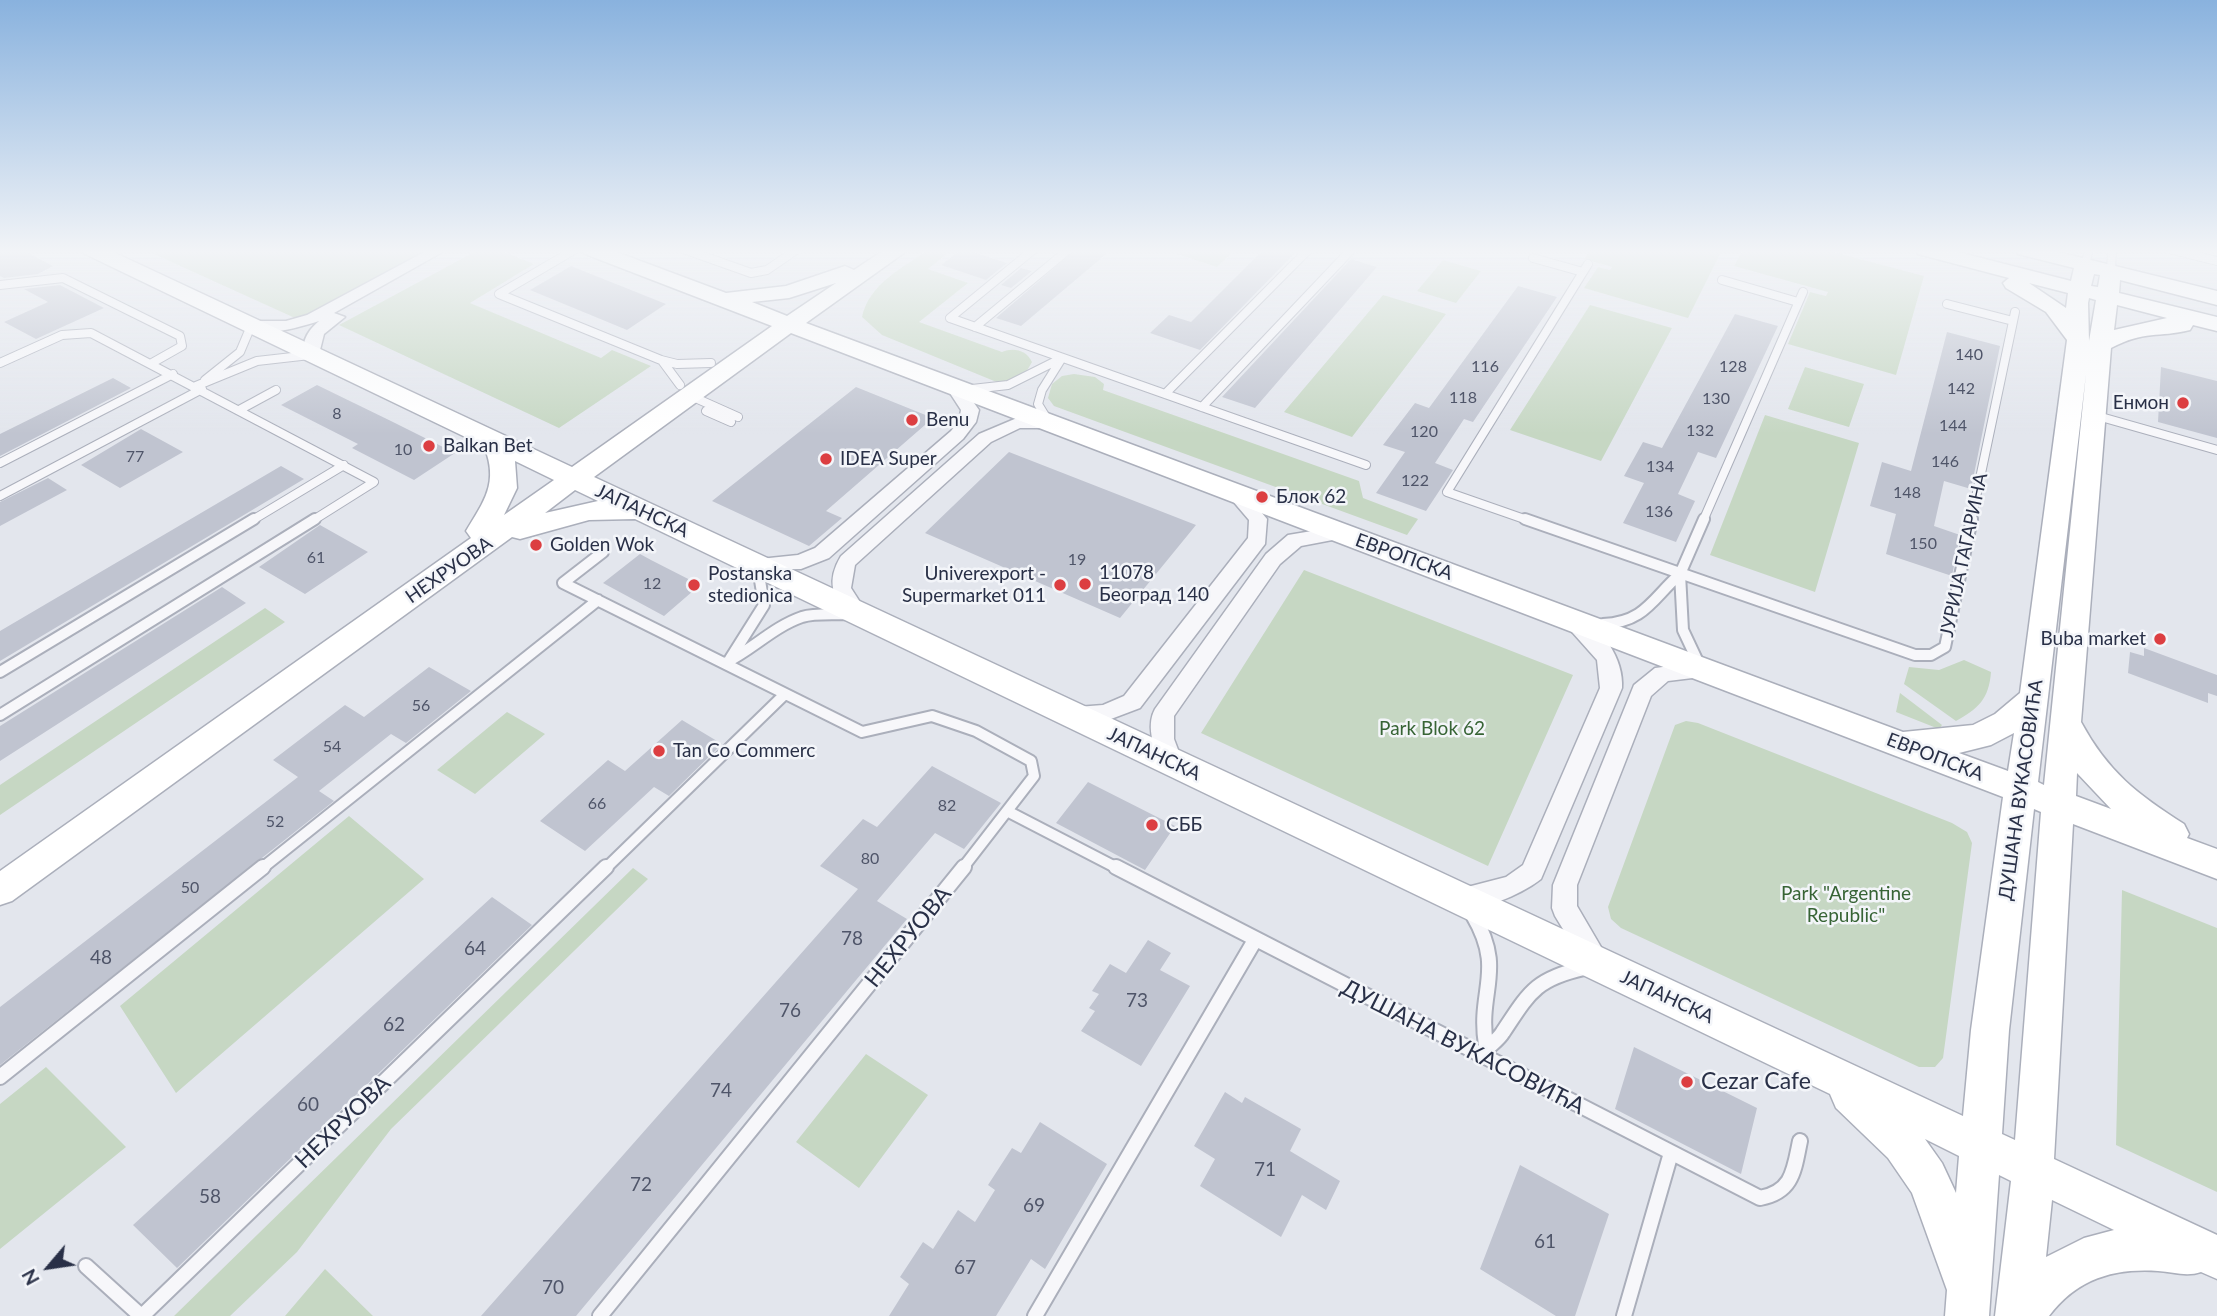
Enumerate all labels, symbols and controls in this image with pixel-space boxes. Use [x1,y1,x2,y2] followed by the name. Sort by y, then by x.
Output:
[1955,345,1983,365] house number: 140
[1471,357,1499,377] house number: 116
[1719,357,1747,377] house number: 128
[1947,379,1975,399] house number: 142
[1449,388,1477,408] house number: 118
[1702,389,1730,409] house number: 130
[2113,392,2169,414] place label: Енмон
[2175,395,2191,411] marker: Енмон
[332,404,342,424] house number: 8
[926,409,969,431] place label: Benu
[904,412,920,428] marker: Benu
[1939,416,1967,436] house number: 144
[1686,421,1714,441] house number: 132
[1410,422,1438,442] house number: 120
[443,435,533,457] place label: Balkan Bet
[421,438,437,454] marker: Balkan Bet
[394,440,412,460] house number: 10
[126,447,144,467] house number: 77
[840,448,937,470] place label: IDEA Super
[818,451,834,467] marker: IDEA Super
[1931,452,1959,472] house number: 146
[1646,457,1674,477] house number: 134
[1401,471,1429,491] house number: 122
[1935,471,1993,639] street label: ЈУРИЈА ГАГАРИНА
[592,479,692,543] street label: ЈАПАНСКА
[1893,483,1921,503] house number: 148
[1276,486,1346,508] place label: Блок 62
[1254,489,1270,505] marker: Блок 62
[1645,502,1673,522] house number: 136
[1352,529,1456,585] street label: ЕВРОПСКА
[401,532,497,608] street label: НЕХРУОВА
[550,534,654,556] place label: Golden Wok
[1909,534,1937,554] house number: 150
[528,537,544,553] marker: Golden Wok
[307,548,325,568] house number: 61
[1068,550,1086,570] house number: 19
[1099,562,1209,606] place label: 11078 Београд 140
[708,563,793,607] place label: Postanska stedionica
[902,563,1046,607] place label: Univerexport - Supermarket 011
[643,574,661,594] house number: 12
[1077,576,1093,592] marker: 11078 Београд 140
[686,577,702,593] marker: Postanska stedionica
[1052,577,1068,593] marker: Univerexport - Supermarket 011
[2041,628,2146,650] place label: Buba market
[2152,631,2168,647] marker: Buba market
[1994,678,2048,902] street label: ДУШАНА ВУКАСОВИЋА
[412,696,430,716] house number: 56
[1379,718,1485,740] park label: Park Blok 62
[1104,722,1204,786] street label: ЈАПАНСКА
[1883,728,1987,786] street label: ЕВРОПСКА
[323,737,341,757] house number: 54
[673,740,815,762] place label: Tan Co Commerc
[651,743,667,759] marker: Tan Co Commerc
[588,794,606,814] house number: 66
[938,796,956,816] house number: 82
[266,812,284,832] house number: 52
[1166,814,1202,836] place label: СББ
[1144,817,1160,833] marker: СББ
[861,849,879,869] house number: 80
[181,878,199,898] house number: 50
[859,881,957,993] street label: НЕХРУОВА
[1781,883,1911,927] park label: Park "Argentine Republic"
[841,928,863,950] house number: 78
[464,938,486,960] house number: 64
[90,947,112,969] house number: 48
[1617,965,1717,1029] street label: ЈАПАНСКА
[1337,974,1589,1120] street label: ДУШАНА ВУКАСОВИЋА
[1126,990,1148,1012] house number: 73
[779,1000,801,1022] house number: 76
[383,1014,405,1036] house number: 62
[1701,1068,1811,1096] place label: Cezar Cafe
[290,1070,396,1174] street label: НЕХРУОВА
[1679,1074,1695,1090] marker: Cezar Cafe
[710,1080,732,1102] house number: 74
[297,1094,319,1116] house number: 60
[1254,1159,1276,1181] house number: 71
[630,1174,652,1196] house number: 72
[199,1186,221,1208] house number: 58
[1023,1195,1045,1217] house number: 69
[1534,1231,1556,1253] house number: 61
[14,1232,84,1302] north arrow
[954,1257,976,1279] house number: 67
[17,1265,44,1289] text: N
[542,1277,564,1299] house number: 70

